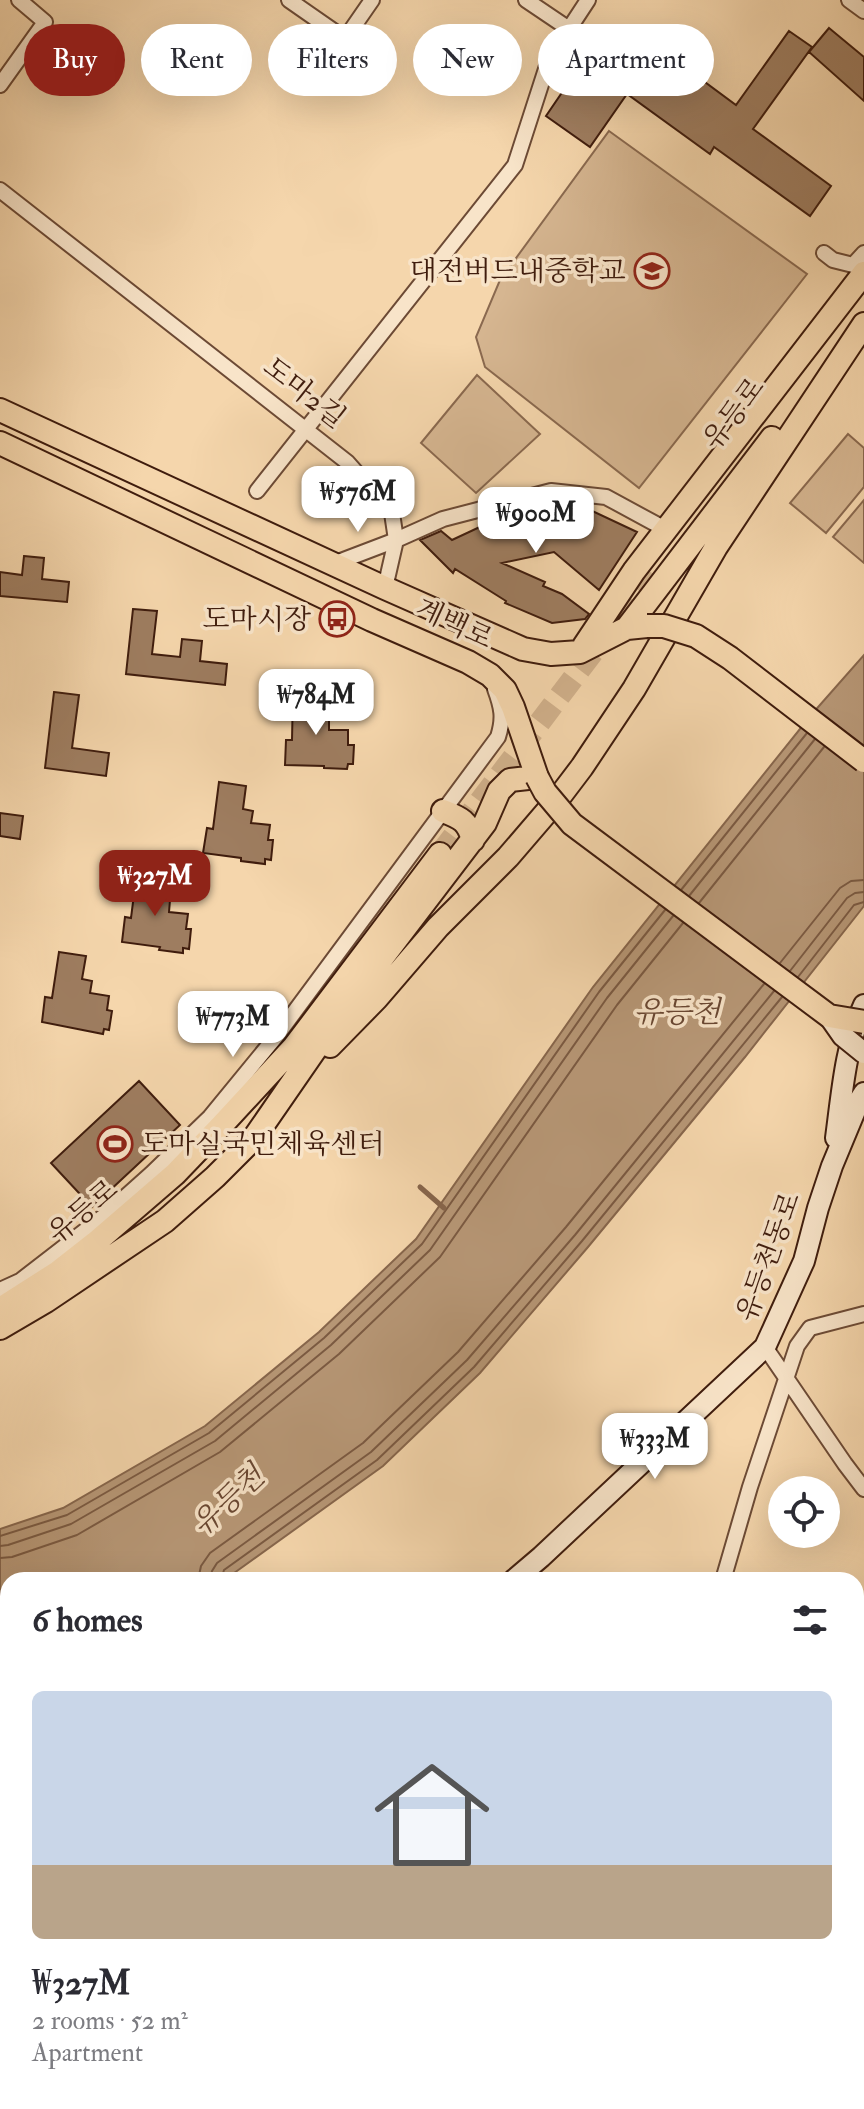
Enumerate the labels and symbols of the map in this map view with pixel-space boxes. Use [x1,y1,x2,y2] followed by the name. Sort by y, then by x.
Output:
[633,252,671,290] school or university icon: 대전버드내중학교
[410,254,626,289] place label: 대전버드내중학교
[256,350,352,436] street label: 도마2길
[696,371,772,457] street label: 유등로
[302,466,414,534] pin: ₩576M
[480,487,592,555] pin: ₩900M
[410,591,498,657] street label: 계백로
[318,600,356,638] bus stop icon: 도마시장
[203,602,311,637] place label: 도마시장
[260,669,372,737] pin: ₩784M
[99,850,211,918] pin: ₩327M
[177,991,289,1059] pin: ₩773M
[634,994,722,1031] water label: 유등천
[96,1125,134,1163] sports icon: 도마실국민체육센터
[141,1127,384,1162] place label: 도마실국민체육센터
[41,1173,125,1251] street label: 유등로
[729,1187,809,1327] street label: 유등천동로
[599,1413,711,1481] pin: ₩333M
[184,1456,274,1544] water label: 유등천

